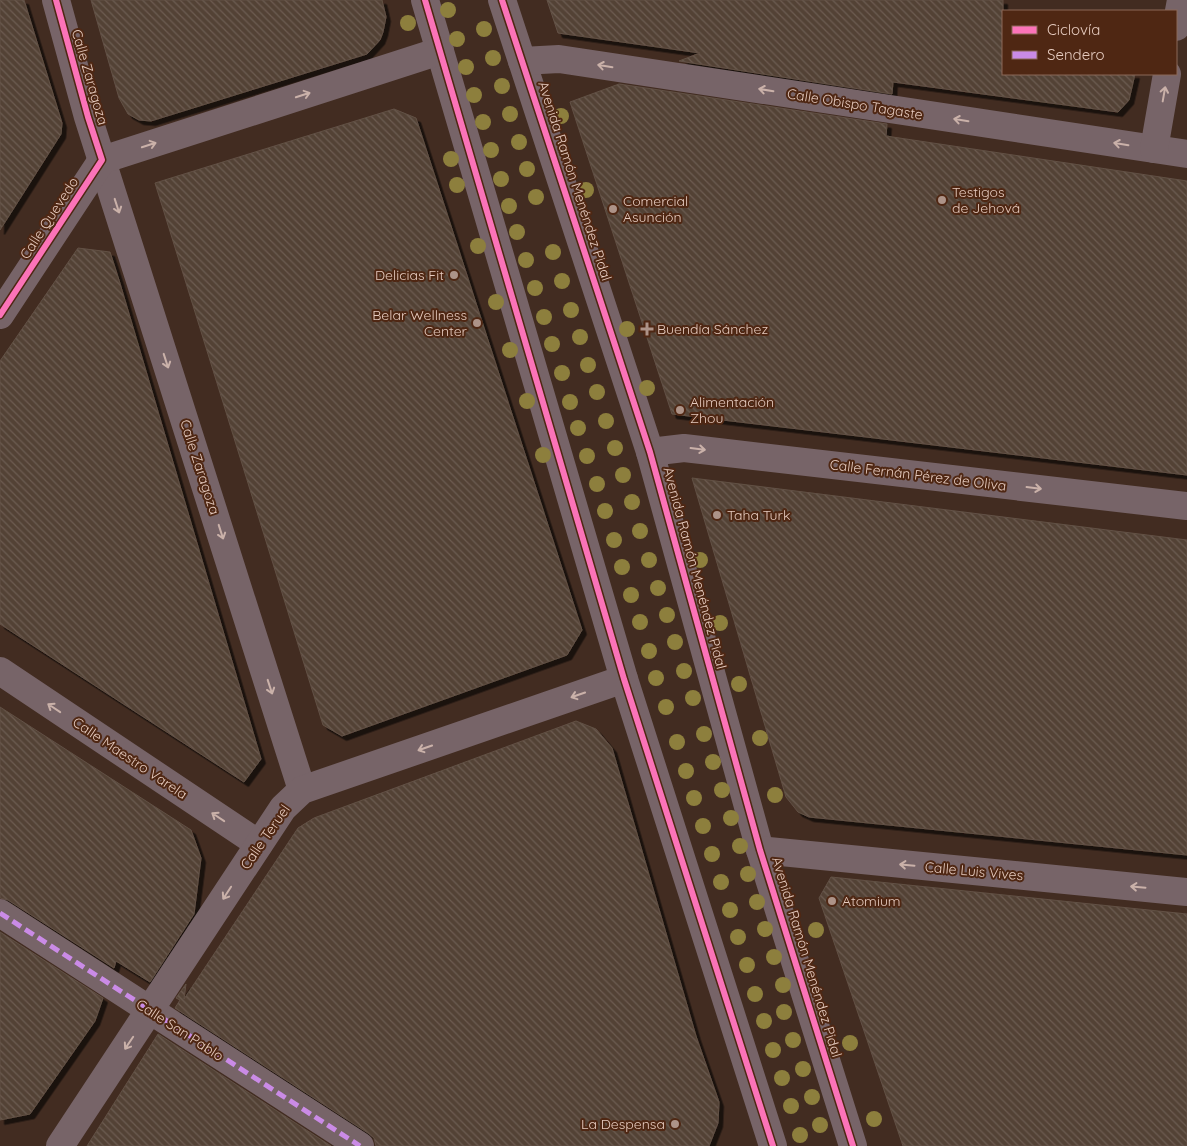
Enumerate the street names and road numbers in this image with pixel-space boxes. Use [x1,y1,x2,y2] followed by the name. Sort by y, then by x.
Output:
[68,27,112,127] street label: Calle Zaragoza
[534,79,616,283] street label: Avenida Ramón Menéndez Pidal
[786,84,924,124] street label: Calle Obispo Tagaste
[16,173,82,263] street label: Calle Quevedo
[176,417,224,517] street label: Calle Zaragoza
[829,455,1007,495] street label: Calle Fernán Pérez de Oliva
[659,465,731,671] street label: Avenida Ramón Menéndez Pidal
[69,713,191,803] street label: Calle Maestro Varela
[236,801,294,873] street label: Calle Teruel
[768,854,846,1060] street label: Avenida Ramón Menéndez Pidal
[924,858,1024,884] street label: Calle Luis Vives
[133,995,227,1065] street label: Calle San Pablo

